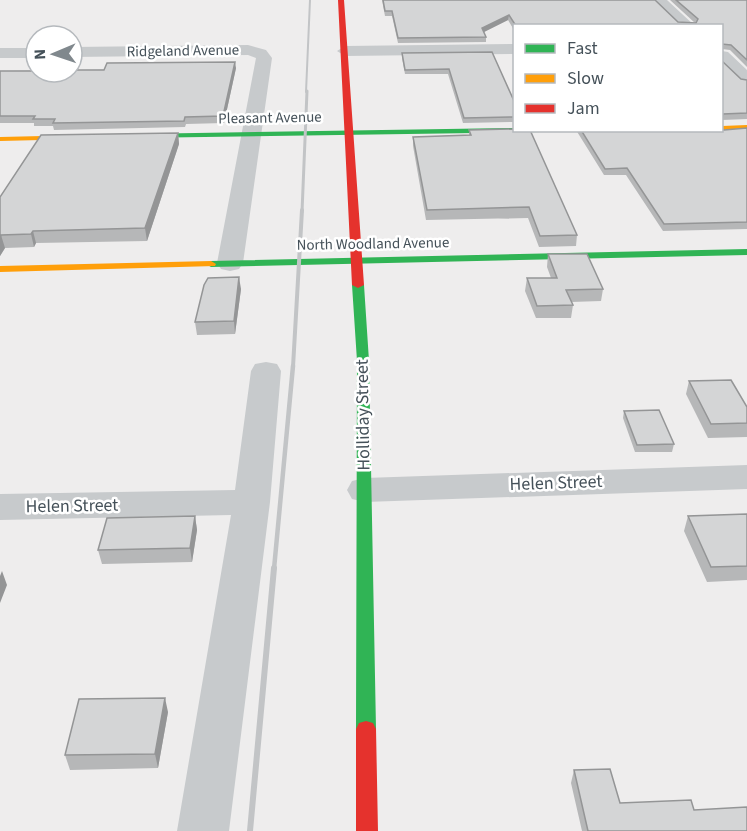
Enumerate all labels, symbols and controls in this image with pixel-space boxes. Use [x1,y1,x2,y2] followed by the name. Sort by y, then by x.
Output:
[24,24,84,84] north arrow
[513,24,723,132] legend
[567,36,598,61] text: Fast
[127,40,239,62] street label: Ridgeland Avenue
[29,49,51,60] text: N
[567,66,604,91] text: Slow
[567,96,600,121] text: Jam
[218,107,322,129] street label: Pleasant Avenue
[296,232,450,256] street label: North Woodland Avenue
[350,359,376,471] street label: Holliday Street
[509,469,603,497] street label: Helen Street
[25,493,119,519] street label: Helen Street

